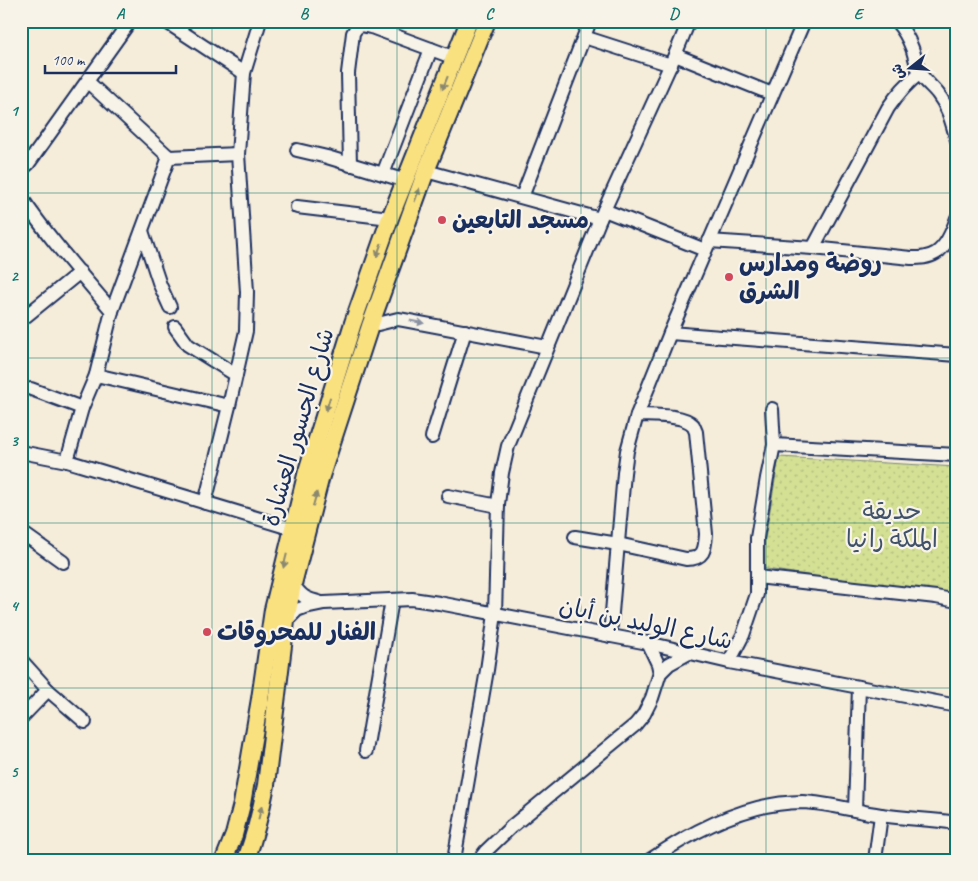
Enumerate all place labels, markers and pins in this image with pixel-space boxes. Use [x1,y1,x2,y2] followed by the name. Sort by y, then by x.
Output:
[452,205,589,235] place label: مسجد التابعين
[436,214,448,226] marker: مسجد التابعين
[739,248,882,306] place label: روضة ومدارس الشرق
[723,271,735,283] marker: روضة ومدارس الشرق
[217,617,376,648] place label: الفنار للمحروقات
[201,626,213,638] marker: الفنار للمحروقات

